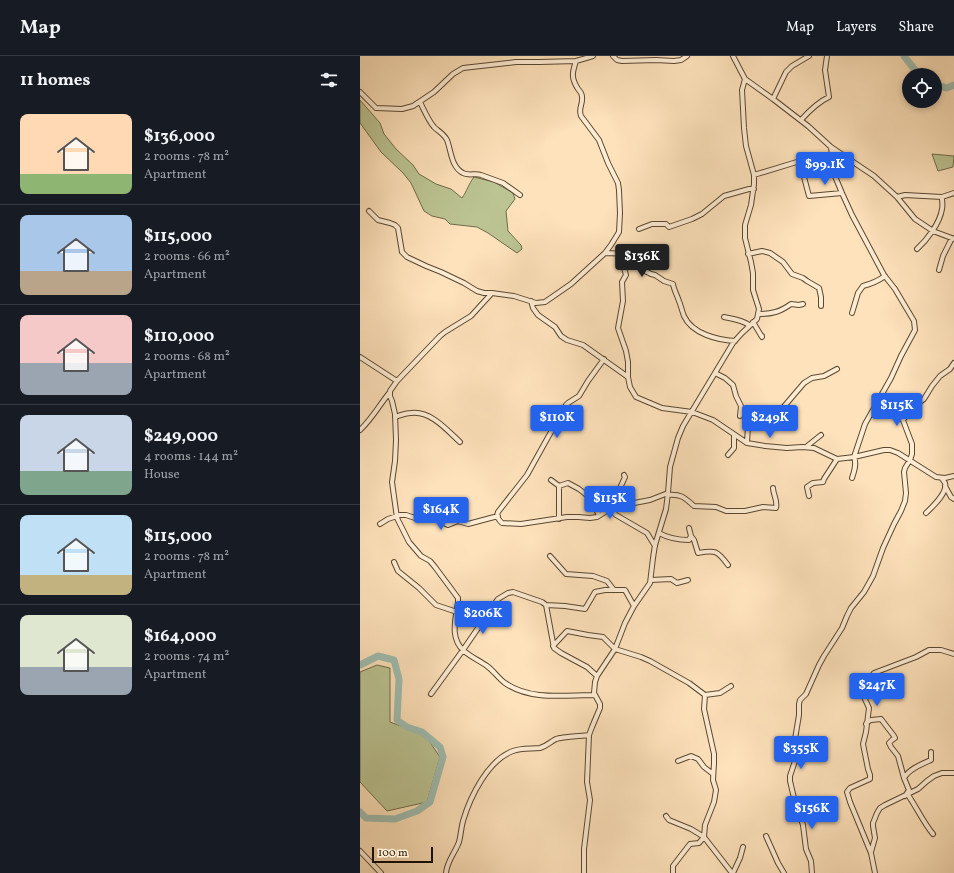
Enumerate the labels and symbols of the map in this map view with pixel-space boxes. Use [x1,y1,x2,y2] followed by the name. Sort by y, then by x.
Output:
[792,152,858,186] pin: $99.1K
[614,244,670,278] pin: $136K
[869,393,925,427] pin: $115K
[529,405,585,439] pin: $110K
[742,405,798,439] pin: $249K
[582,486,638,520] pin: $115K
[413,497,469,531] pin: $164K
[455,601,511,635] pin: $206K
[849,673,905,707] pin: $247K
[773,736,829,770] pin: $355K
[784,796,840,830] pin: $156K
[372,845,433,864] scale bar

